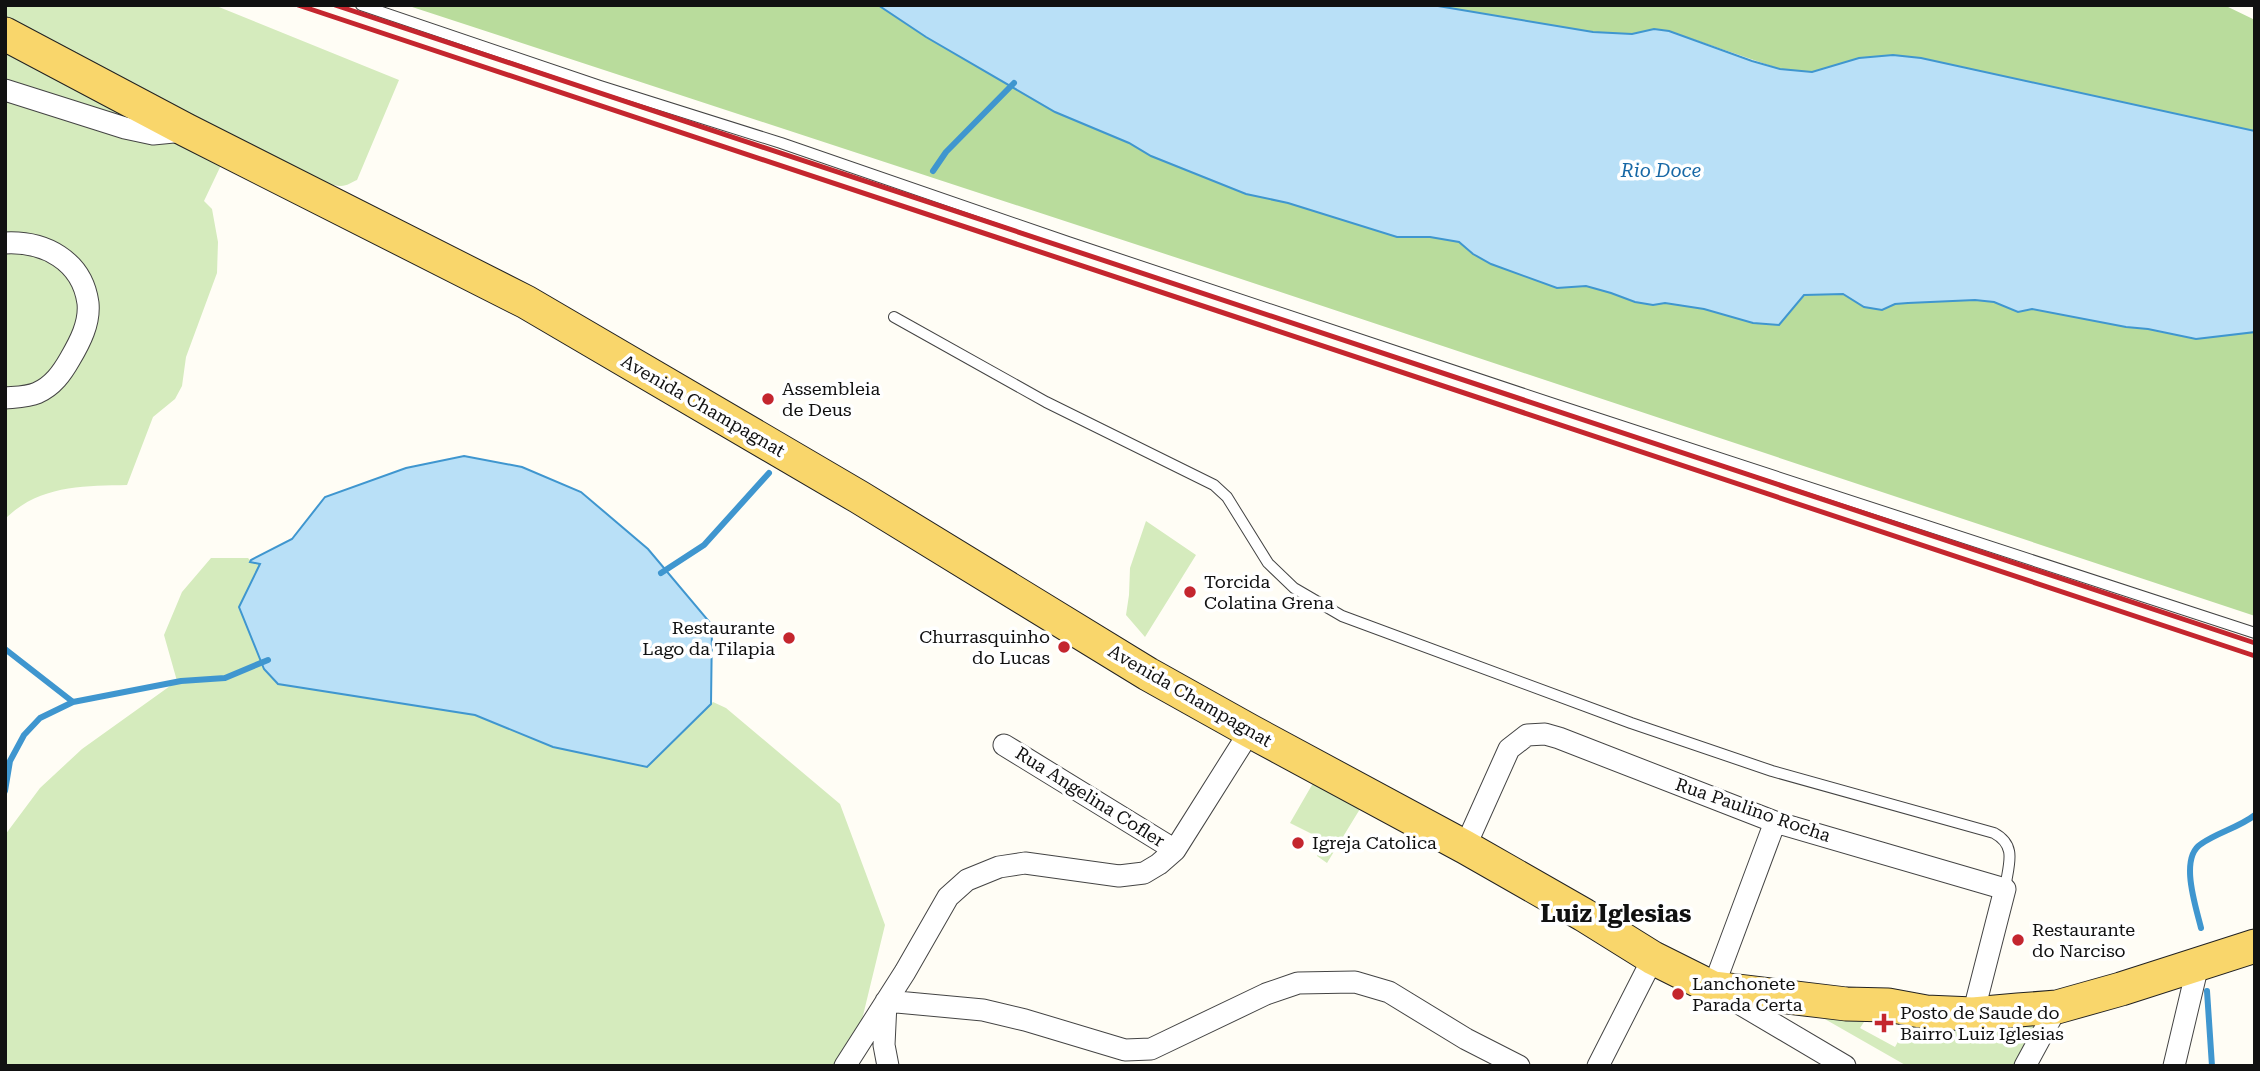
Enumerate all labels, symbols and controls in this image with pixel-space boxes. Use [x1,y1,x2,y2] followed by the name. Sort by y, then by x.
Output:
[1620,159,1702,182] water label: Rio Doce
[618,350,789,461] street label: Avenida Champagnat
[782,378,881,420] place label: Assembleia de Deus
[760,391,776,407] marker: Assembleia de Deus
[1204,571,1334,613] place label: Torcida Colatina Grena
[1182,584,1198,600] marker: Torcida Colatina Grena
[642,617,775,659] place label: Restaurante Lago da Tilapia
[919,626,1050,668] place label: Churrasquinho do Lucas
[781,630,797,646] marker: Restaurante Lago da Tilapia
[1056,639,1072,655] marker: Churrasquinho do Lucas
[1105,640,1276,751] street label: Avenida Champagnat
[1012,742,1169,851] street label: Rua Angelina Cofler
[1673,773,1834,846] street label: Rua Paulino Rocha
[1312,832,1437,853] place label: Igreja Catolica
[1290,835,1306,851] marker: Igreja Catolica
[1540,900,1692,928] district label: Luiz Iglesias
[2032,919,2135,961] place label: Restaurante do Narciso
[2010,932,2026,948] marker: Restaurante do Narciso
[1692,973,1803,1015] place label: Lanchonete Parada Certa
[1670,986,1686,1002] marker: Lanchonete Parada Certa
[1900,1002,2064,1044] place label: Posto de Saude do Bairro Luiz Iglesias
[1874,1013,1894,1033] marker: Posto de Saude do Bairro Luiz Iglesias

